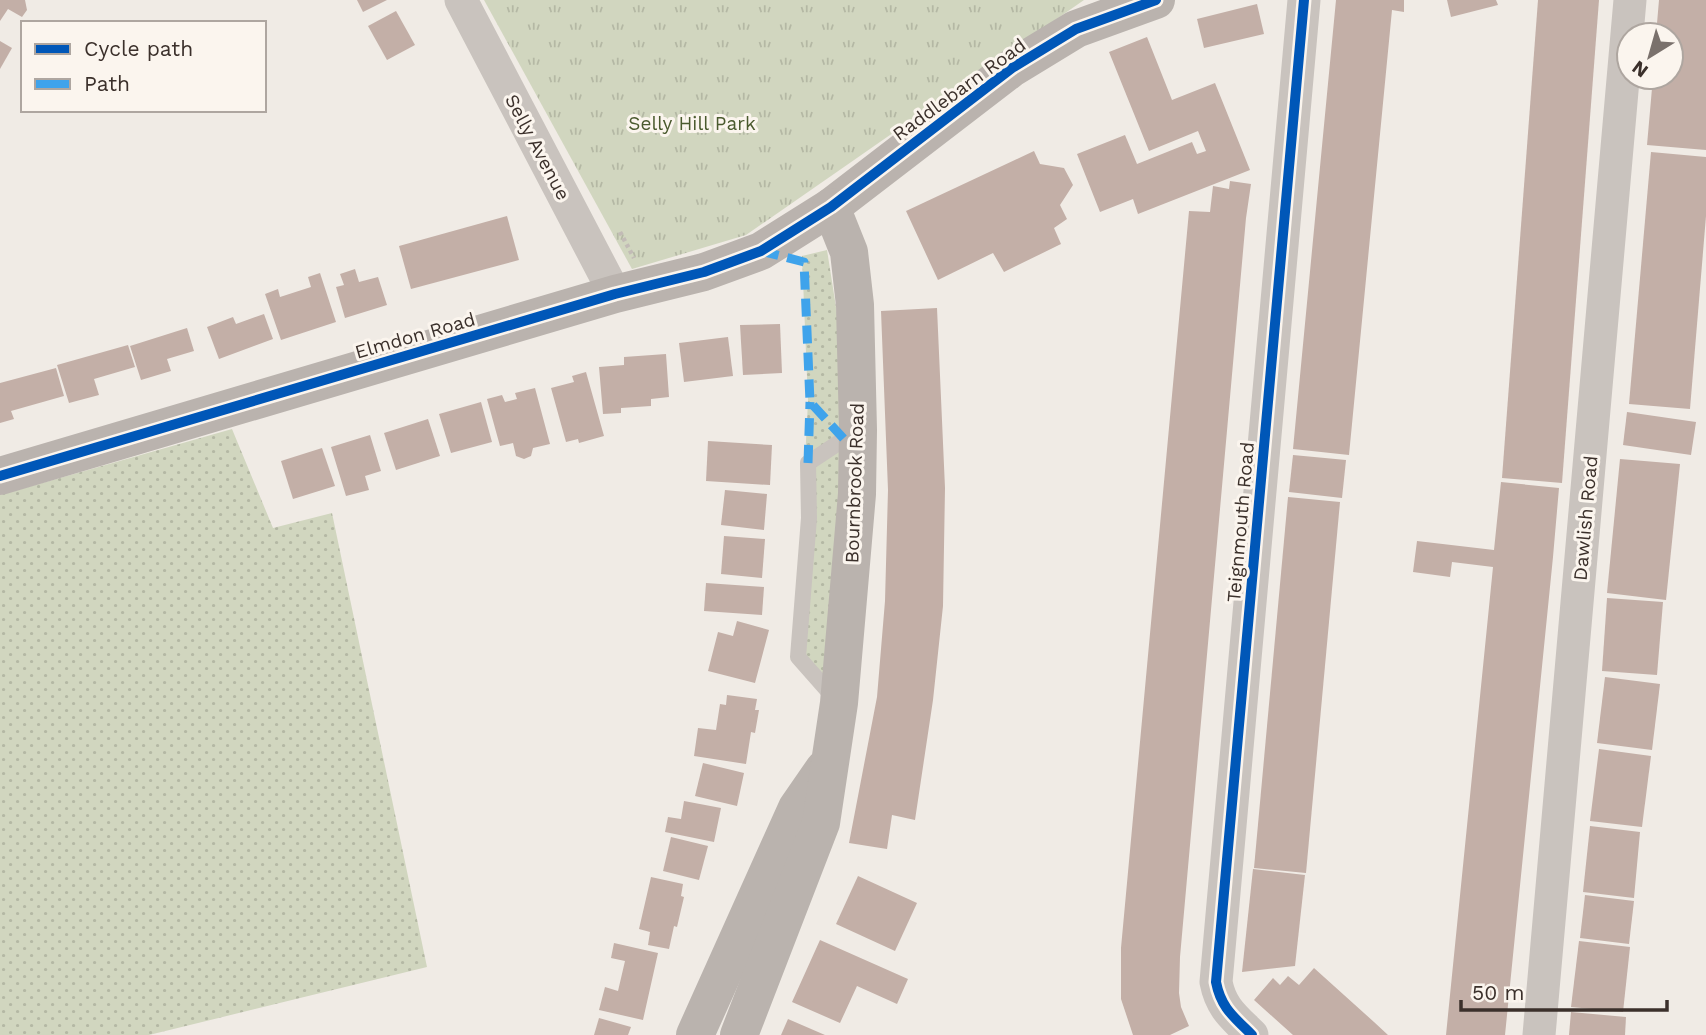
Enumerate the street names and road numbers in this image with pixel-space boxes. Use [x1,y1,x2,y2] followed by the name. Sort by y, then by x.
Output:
[888,33,1030,145] street label: Raddlebarn Road
[500,90,575,204] street label: Selly Avenue
[352,307,478,364] street label: Elmdon Road
[840,402,869,564] street label: Bournbrook Road
[1222,441,1259,603] street label: Teignmouth Road
[1569,454,1602,582] street label: Dawlish Road

